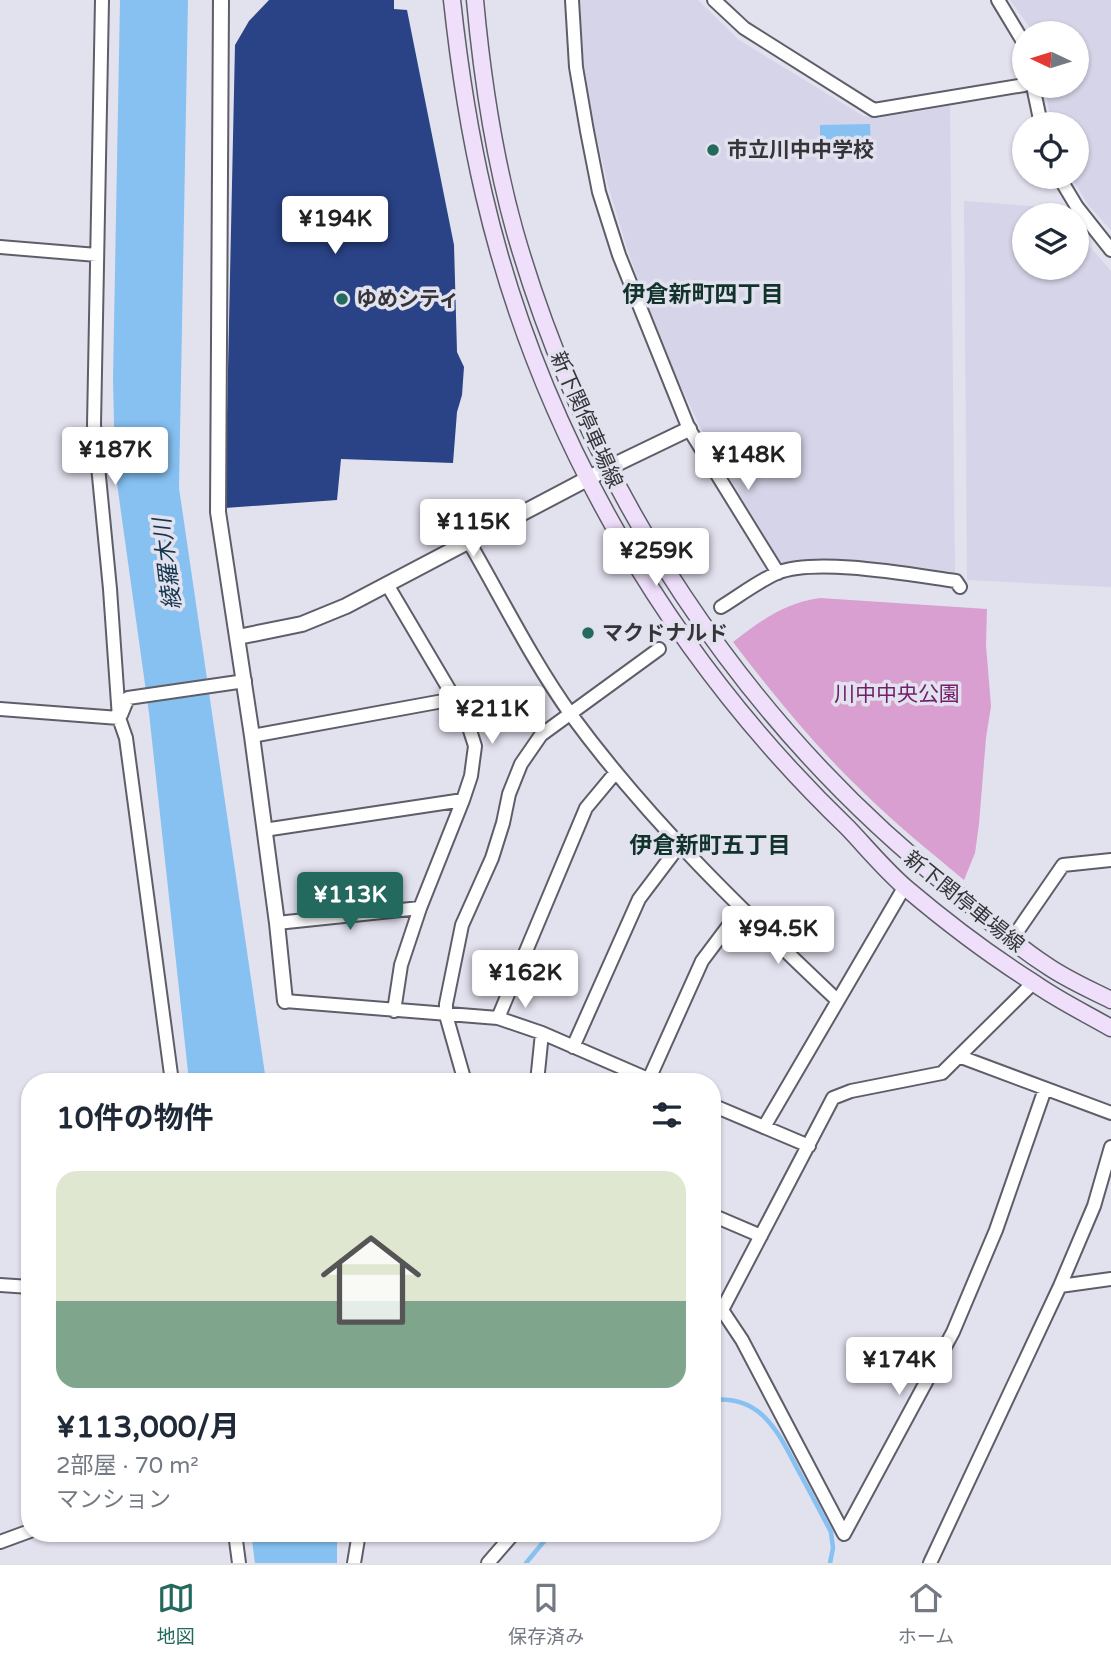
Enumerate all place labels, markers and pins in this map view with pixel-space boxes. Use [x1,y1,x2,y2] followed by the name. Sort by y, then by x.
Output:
[727,138,874,163] place label: 市立川中中学校
[705,142,721,158] marker: 市立川中中学校
[286,196,384,256] pin: ¥194K
[356,287,460,312] place label: ゆめシティ
[334,291,350,307] marker: ゆめシティ
[66,428,164,487] pin: ¥187K
[699,433,797,492] pin: ¥148K
[424,500,522,559] pin: ¥115K
[607,528,705,588] pin: ¥259K
[602,621,728,646] place label: マクドナルド
[580,625,596,641] marker: マクドナルド
[443,686,541,746] pin: ¥211K
[301,872,399,932] pin: ¥113K
[721,906,835,966] pin: ¥94.5K
[476,950,574,1010] pin: ¥162K
[850,1338,948,1397] pin: ¥174K

